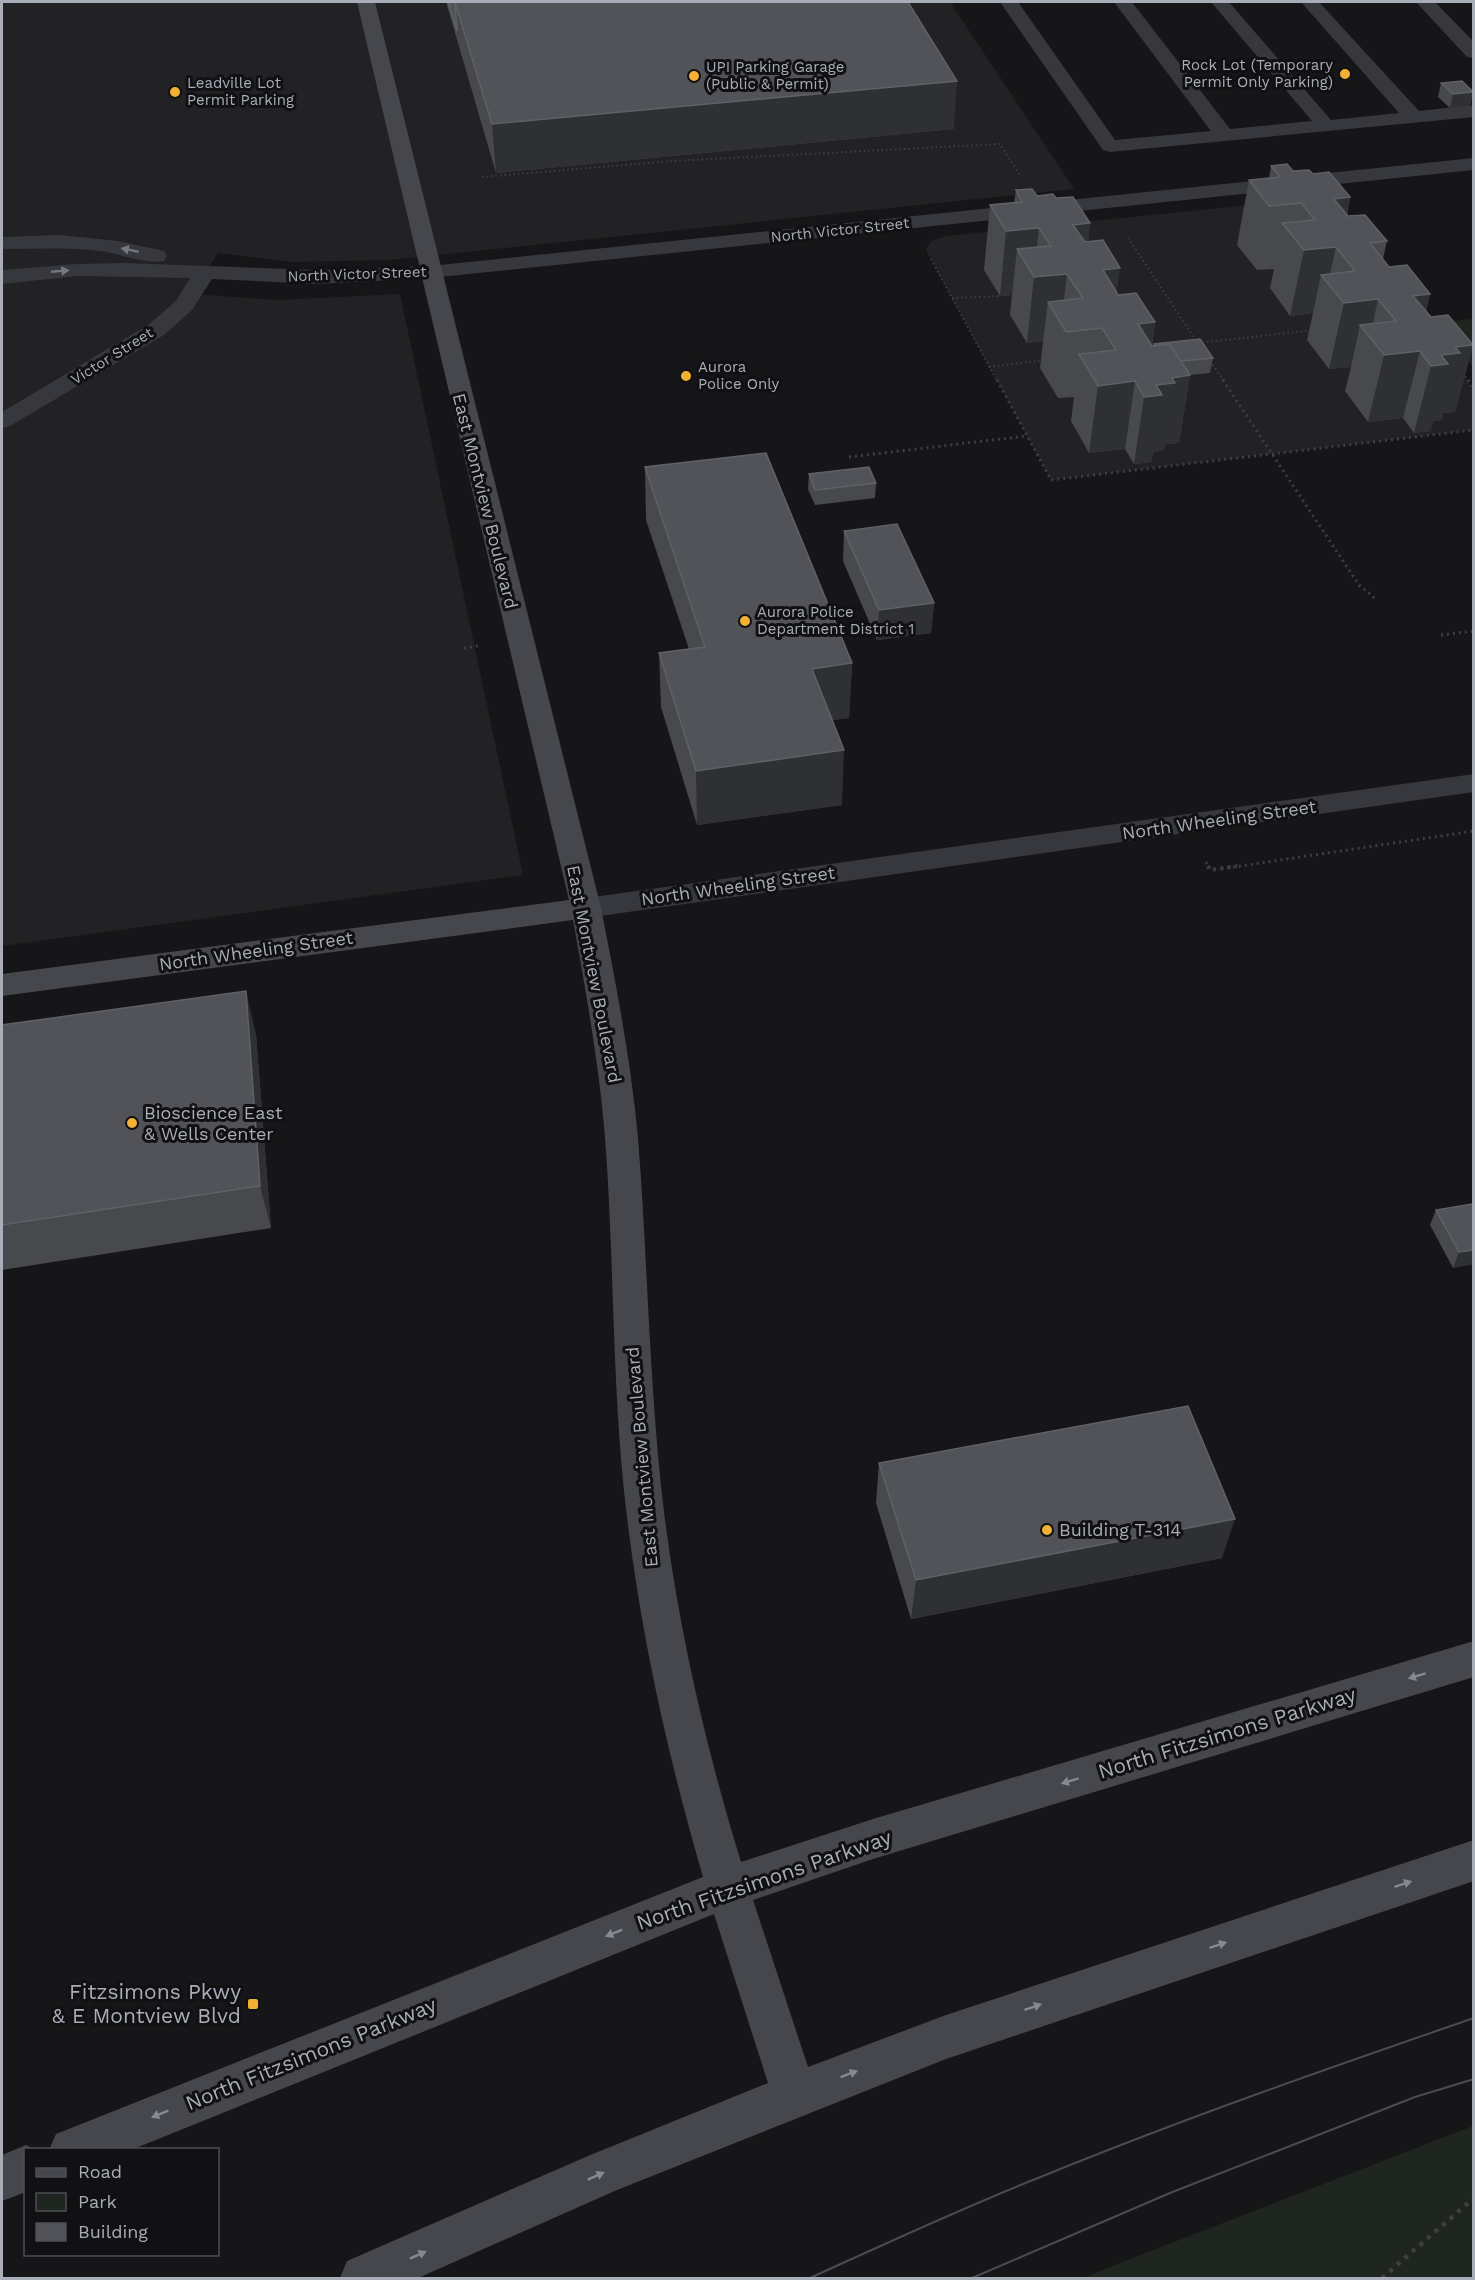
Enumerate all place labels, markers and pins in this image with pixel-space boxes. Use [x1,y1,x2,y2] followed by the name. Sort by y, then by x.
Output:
[1181,56,1333,91] place label: Rock Lot (Temporary Permit Only Parking)
[706,58,844,93] place label: UPI Parking Garage (Public & Permit)
[1338,67,1352,81] marker: Rock Lot (Temporary Permit Only Parking)
[687,69,701,83] marker: UPI Parking Garage (Public & Permit)
[187,74,294,109] place label: Leadville Lot Permit Parking
[168,85,182,99] marker: Leadville Lot Permit Parking
[698,358,779,393] place label: Aurora Police Only
[679,369,693,383] marker: Aurora Police Only
[757,603,914,638] place label: Aurora Police Department District 1
[738,614,752,628] marker: Aurora Police Department District 1
[144,1102,283,1144] place label: Bioscience East & Wells Center
[125,1116,139,1130] marker: Bioscience East & Wells Center
[1059,1519,1181,1540] place label: Building T-314
[1040,1523,1054,1537] marker: Building T-314
[52,1979,241,2028] place label: Fitzsimons Pkwy & E Montview Blvd
[246,1997,260,2011] marker: Fitzsimons Pkwy & E Montview Blvd

